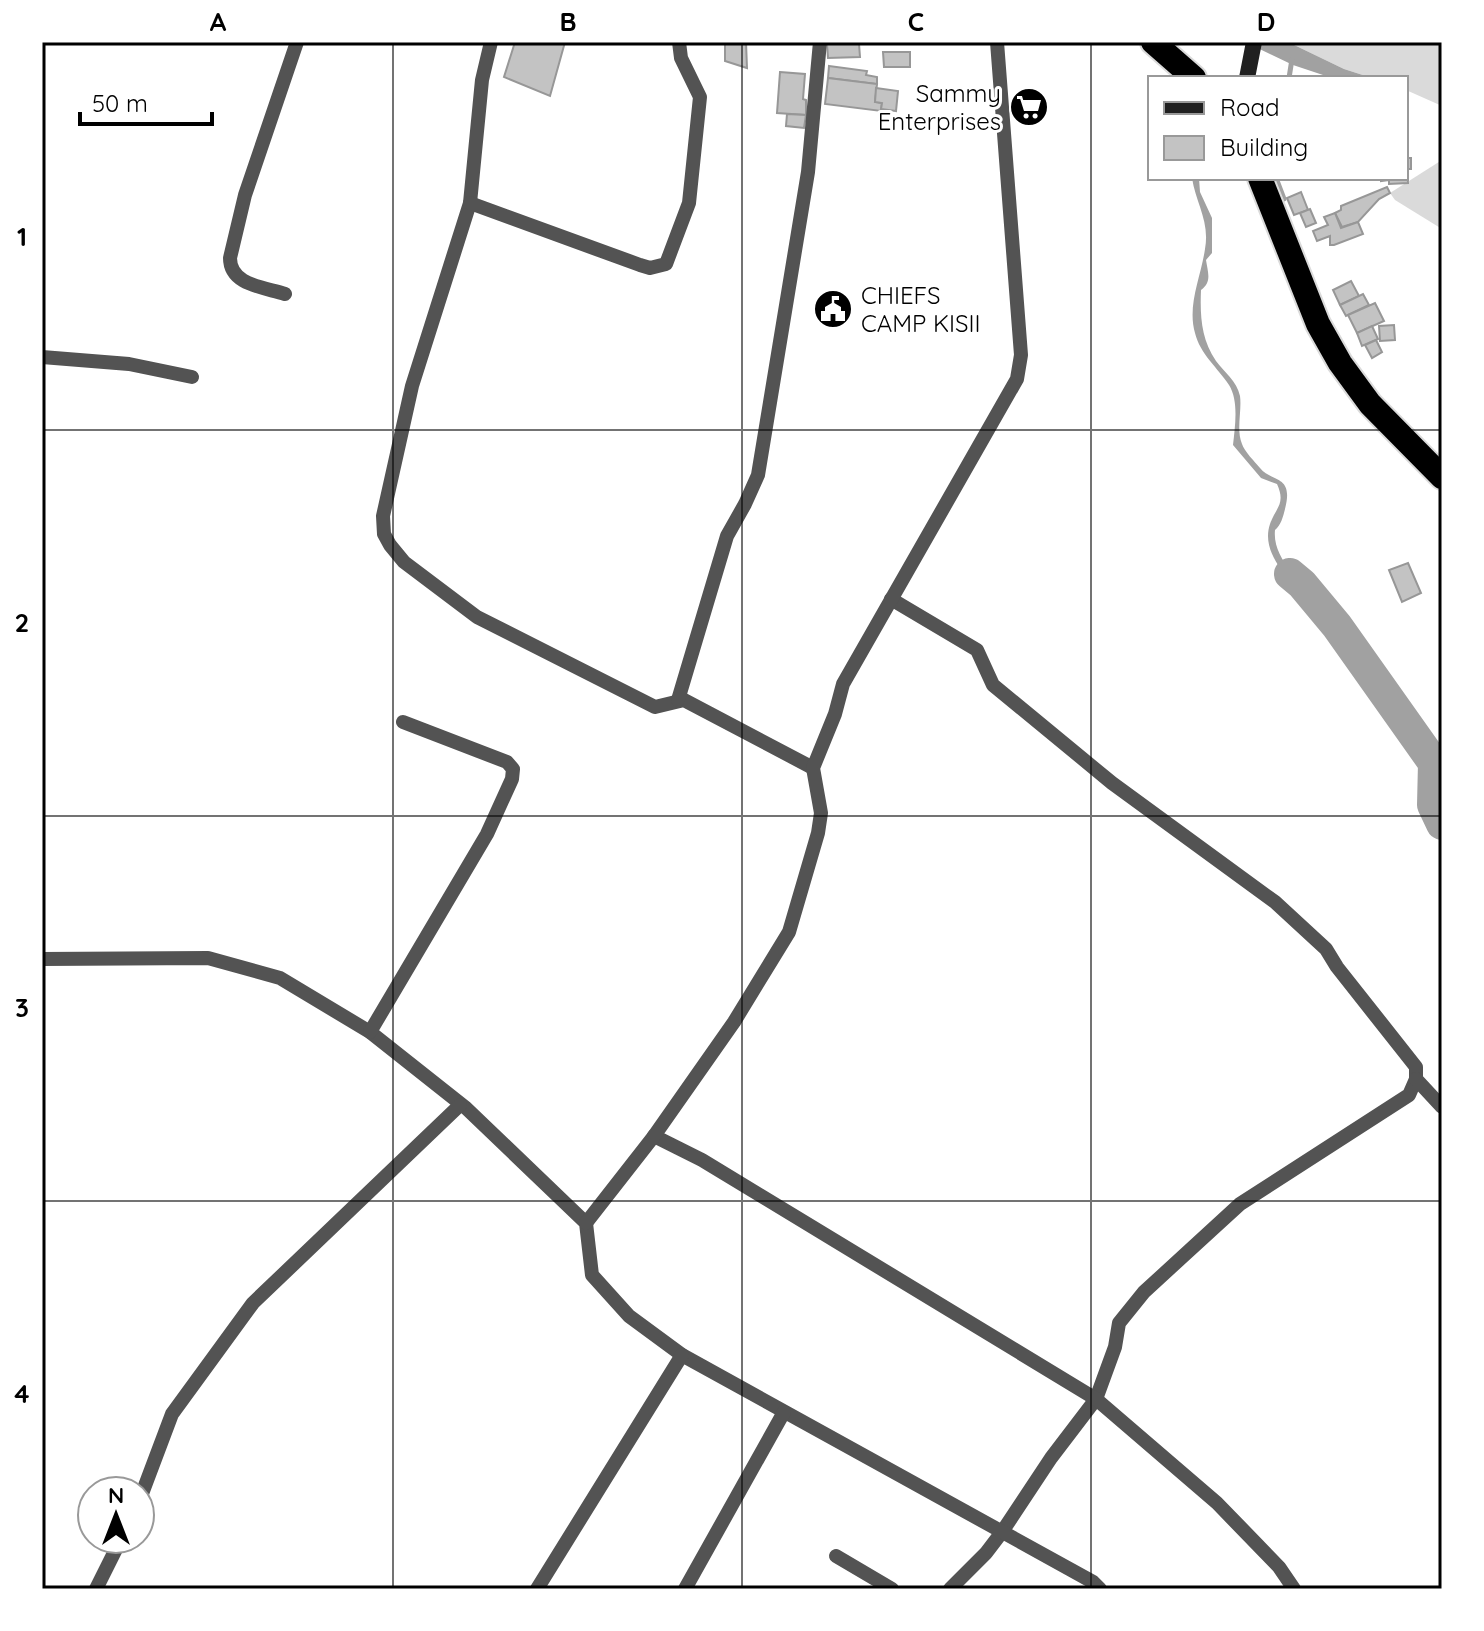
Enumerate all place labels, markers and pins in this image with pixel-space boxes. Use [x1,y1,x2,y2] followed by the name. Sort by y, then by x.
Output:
[878,78,1001,136] place label: Sammy Enterprises
[1008,86,1050,128] supermarket icon: Sammy Enterprises
[861,280,981,338] place label: CHIEFS CAMP KISII
[812,288,854,330] public building icon: CHIEFS CAMP KISII

